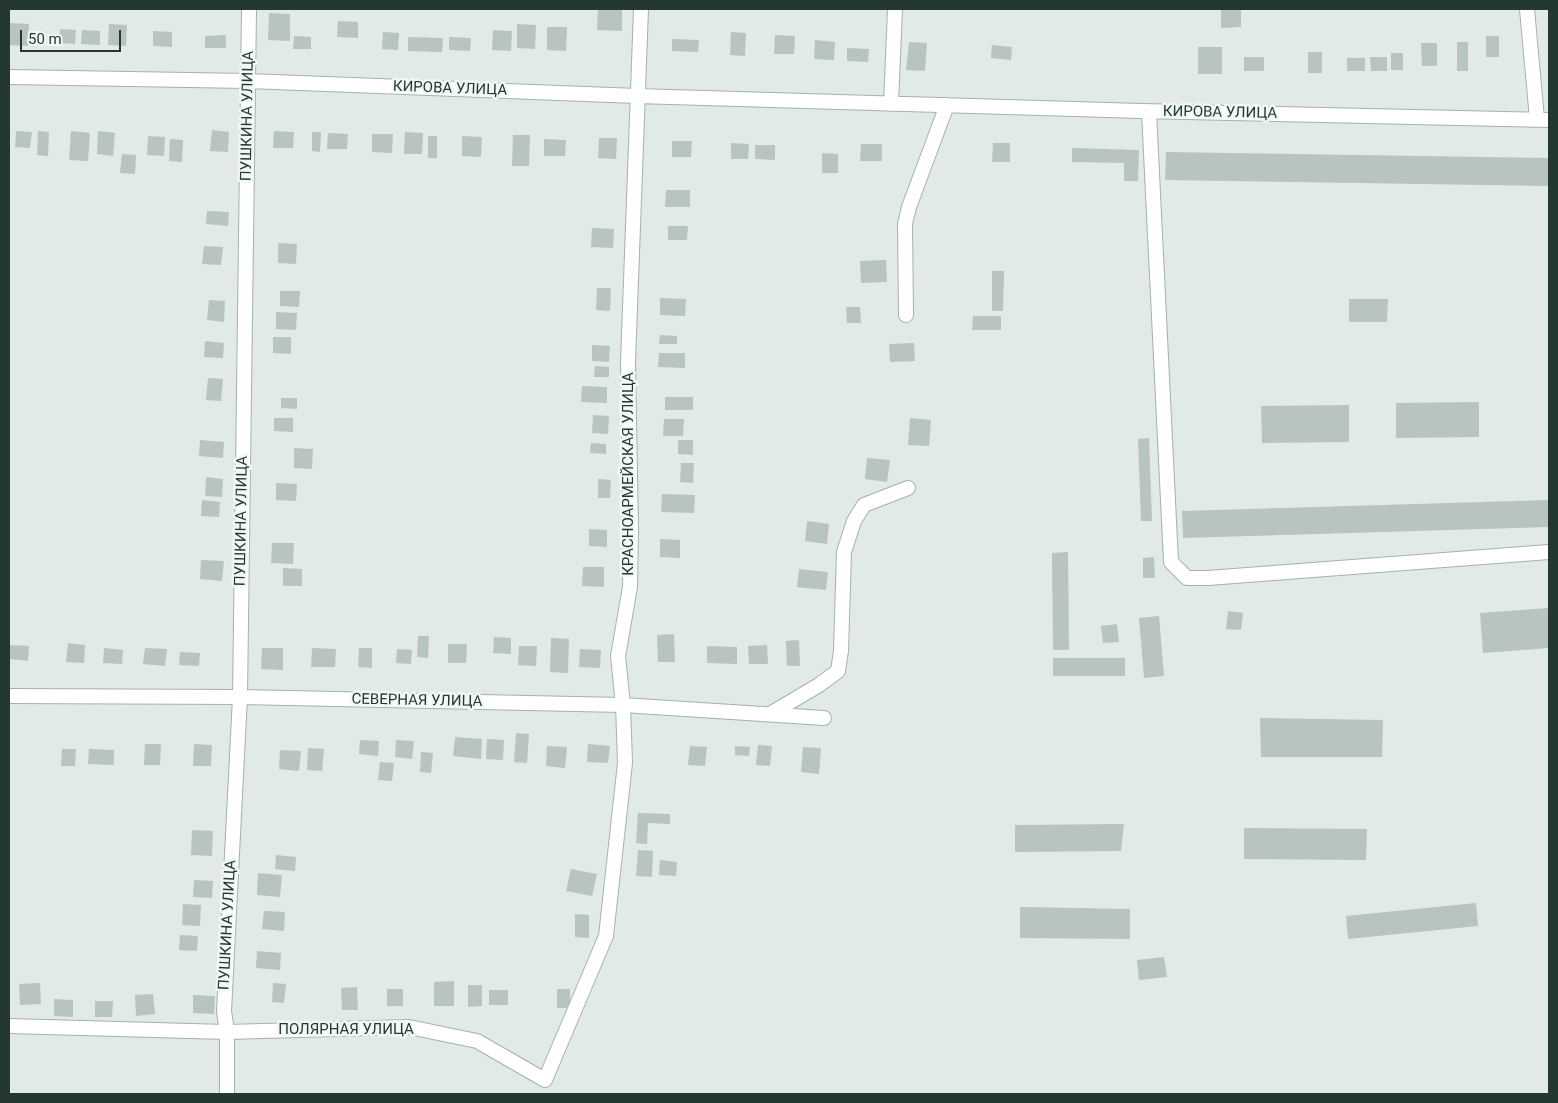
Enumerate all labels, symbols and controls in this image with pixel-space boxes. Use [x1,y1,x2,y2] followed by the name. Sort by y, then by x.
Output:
[22,20,124,52] scale bar
[28,30,62,48] text: 50 m
[238,51,258,181] street label: ПУШКИНА УЛИЦА
[393,78,507,100] street label: КИРОВА УЛИЦА
[1163,103,1277,123] street label: КИРОВА УЛИЦА
[620,372,638,576] street label: КРАСНОАРМЕЙСКАЯ УЛИЦА
[232,456,252,586] street label: ПУШКИНА УЛИЦА
[351,691,483,711] street label: СЕВЕРНАЯ УЛИЦА
[216,860,240,990] street label: ПУШКИНА УЛИЦА
[278,1021,414,1039] street label: ПОЛЯРНАЯ УЛИЦА

